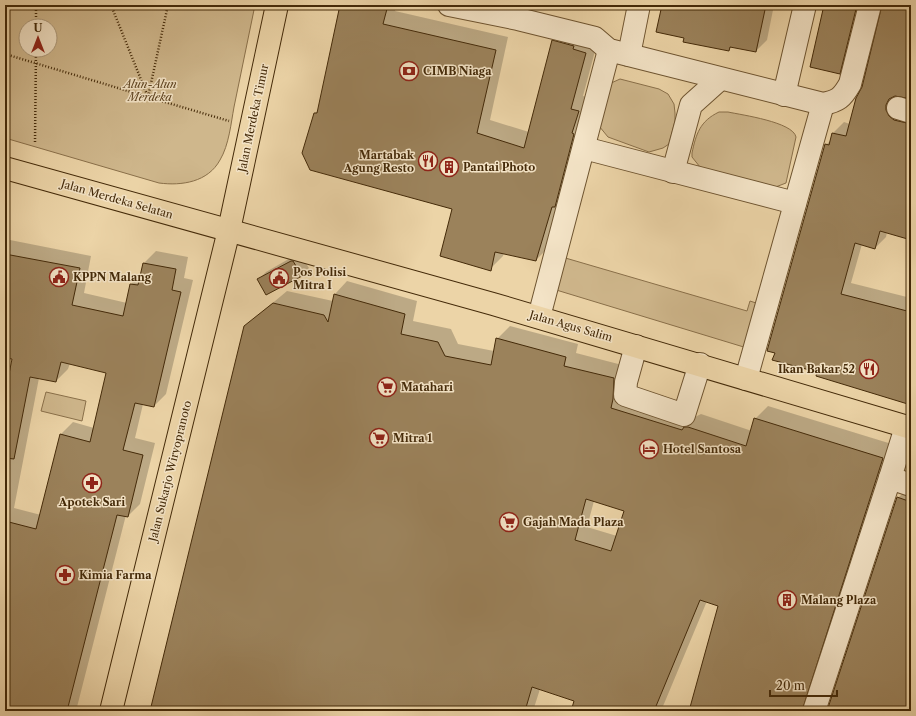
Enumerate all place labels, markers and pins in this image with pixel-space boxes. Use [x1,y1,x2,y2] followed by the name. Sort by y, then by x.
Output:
[398,60,420,82] bank icon: CIMB Niaga
[423,64,492,78] place label: CIMB Niaga
[343,148,415,175] place label: Martabak Agung Resto
[417,150,439,172] restaurant icon: Martabak Agung Resto
[438,156,460,178] building icon: Pantai Photo
[463,160,535,174] place label: Pantai Photo
[293,265,346,292] place label: Pos Polisi Mitra I
[48,266,70,288] public building icon: KPPN Malang
[268,267,290,289] public building icon: Pos Polisi Mitra I
[73,270,152,284] place label: KPPN Malang
[858,358,880,380] restaurant icon: Ikan Bakar 52
[778,362,856,376] place label: Ikan Bakar 52
[376,376,398,398] supermarket icon: Matahari
[401,380,453,394] place label: Matahari
[368,427,390,449] supermarket icon: Mitra 1
[393,431,432,445] place label: Mitra 1
[638,438,660,460] hotel icon: Hotel Santosa
[663,442,742,456] place label: Hotel Santosa
[81,472,103,494] pharmacy icon: Apotek Sari
[58,495,125,509] place label: Apotek Sari
[498,511,520,533] supermarket icon: Gajah Mada Plaza
[523,515,624,529] place label: Gajah Mada Plaza
[54,564,76,586] pharmacy icon: Kimia Farma
[79,568,152,582] place label: Kimia Farma
[776,589,798,611] building icon: Malang Plaza
[801,593,877,607] place label: Malang Plaza

